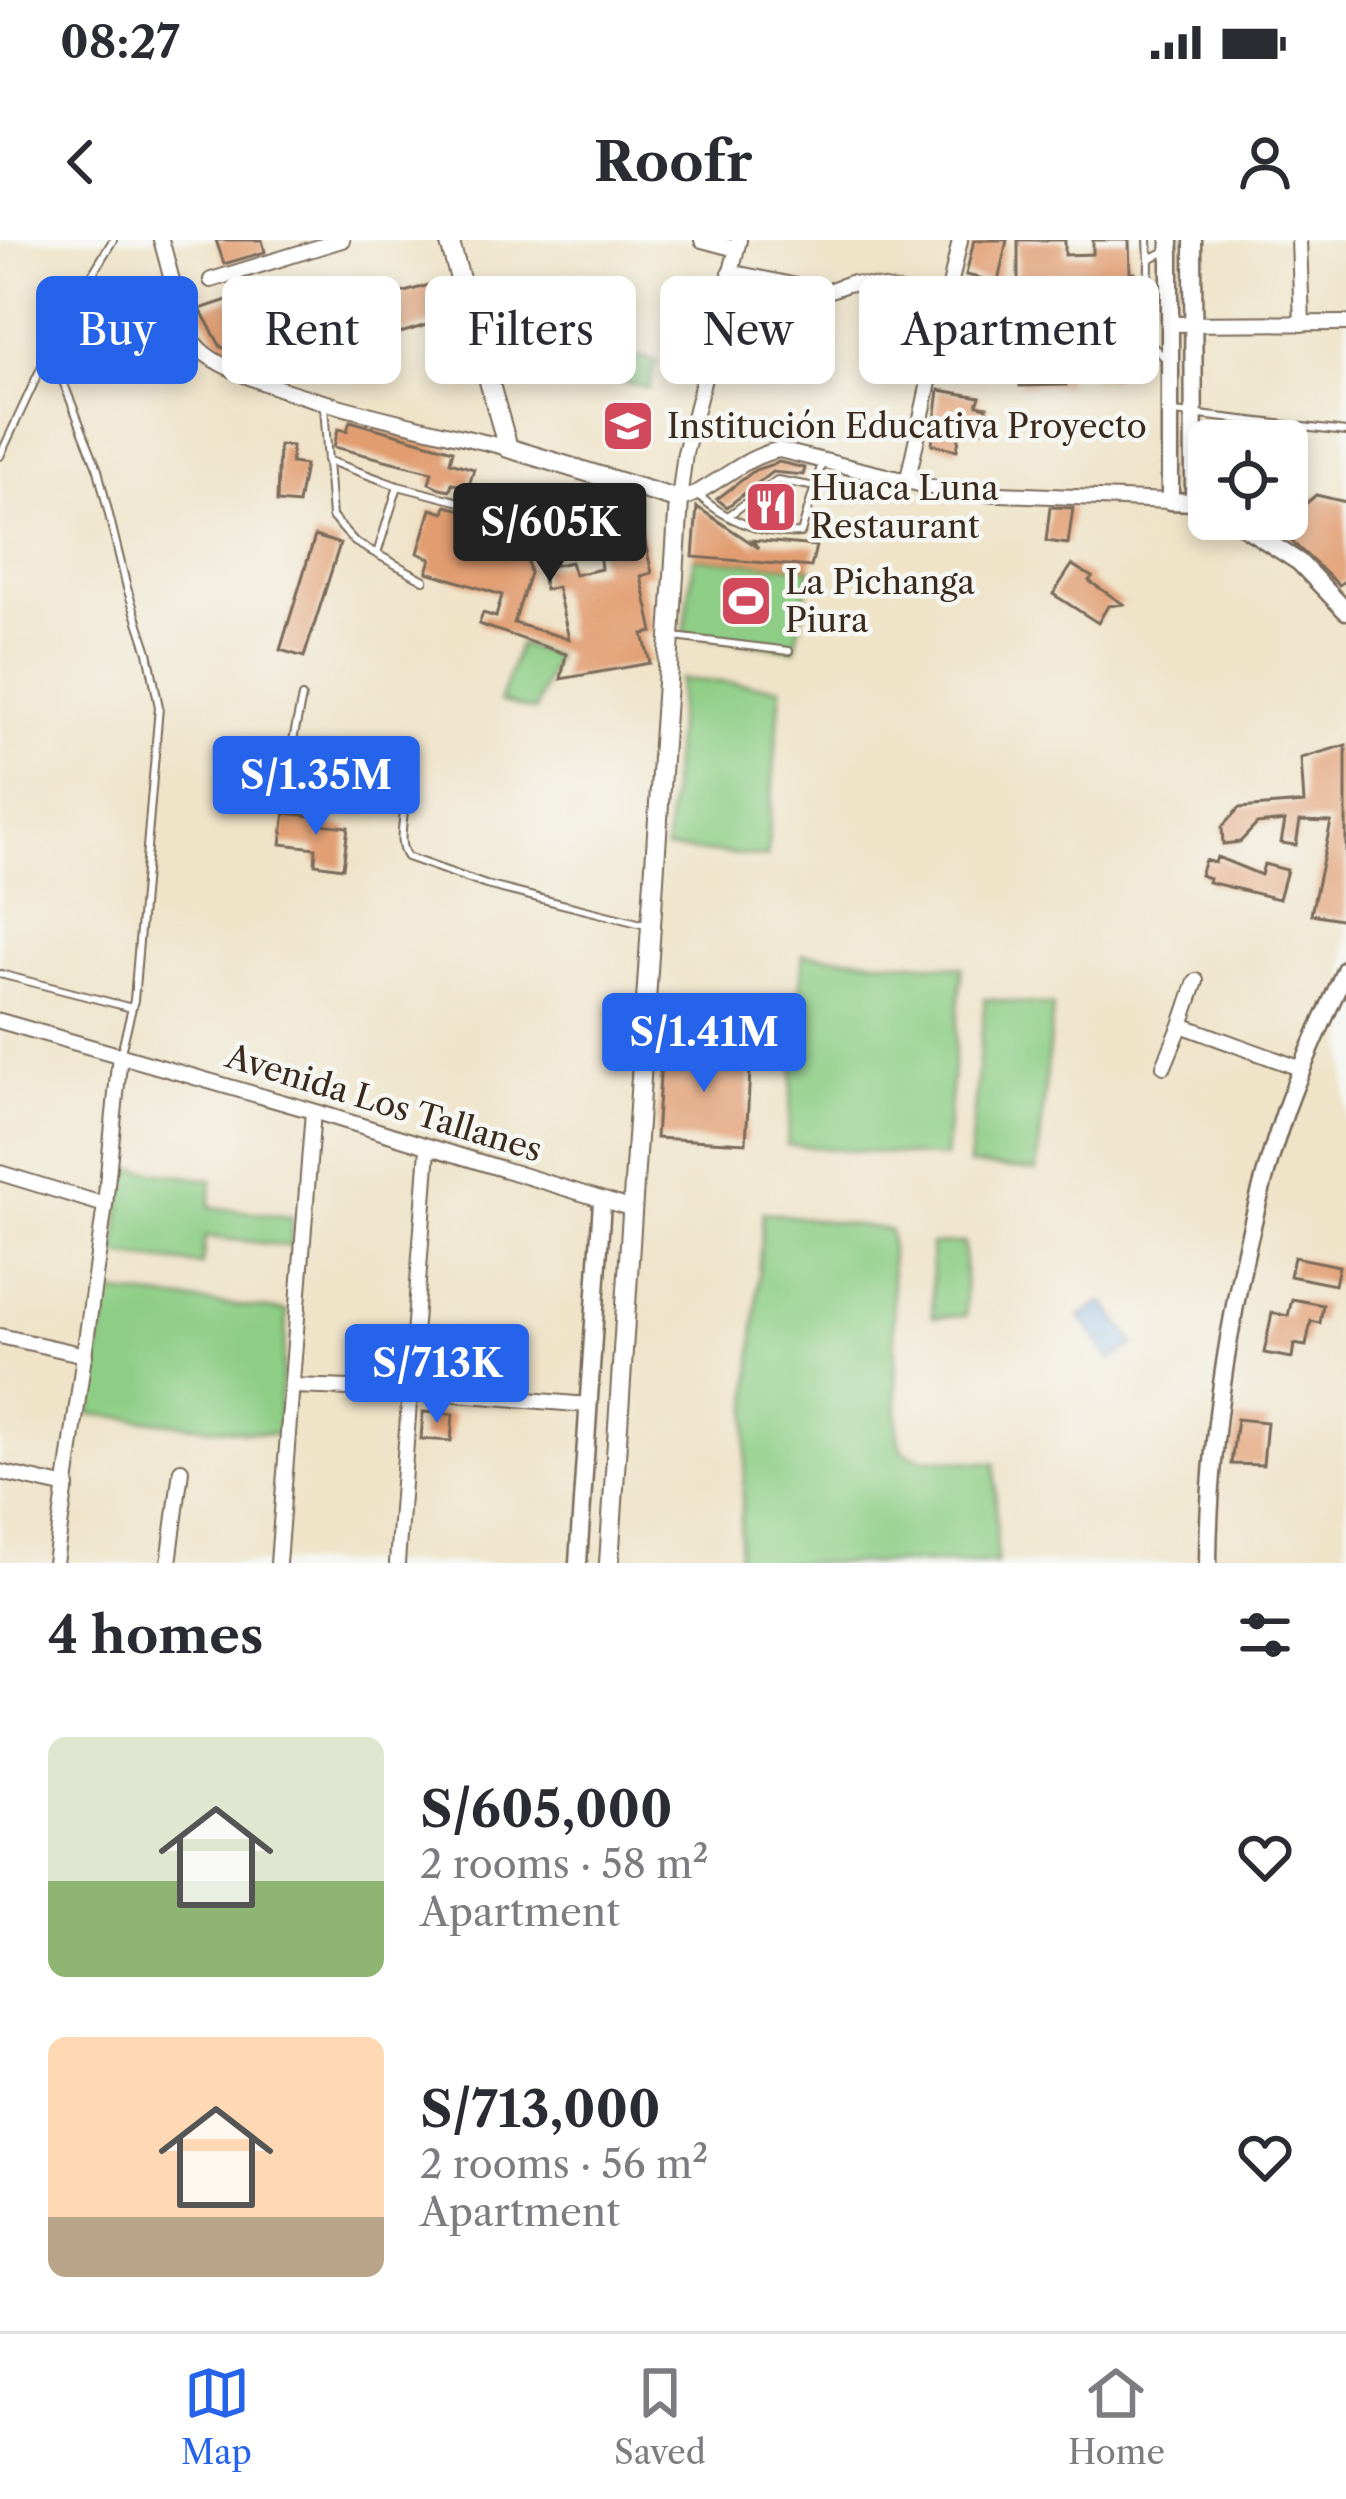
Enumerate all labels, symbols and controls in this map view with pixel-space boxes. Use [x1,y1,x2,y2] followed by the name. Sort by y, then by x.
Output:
[60,14,180,70] text: 08:27
[48,129,114,195] icon: back
[594,129,752,195] text: Roofr
[1232,129,1298,195] icon: person
[36,276,198,384] chip: Buy
[222,276,401,384] chip: Rent
[425,276,636,384] chip: Filters
[660,276,835,384] chip: New
[859,276,1159,384] chip: Apartment
[600,398,656,454] school or university icon: Institución Educativa Proyecto
[667,406,1147,447] place label: Institución Educativa Proyecto
[1188,420,1308,540] map controls
[1188,420,1308,540] button: locate
[810,468,999,547] place label: Huaca Luna Restaurant
[743,479,799,535] restaurant icon: Huaca Luna Restaurant
[452,483,648,585] pin: S/605K
[480,498,620,546] text: S/605K
[785,562,976,641] place label: La Pichanga Piura
[718,573,774,629] sports icon: La Pichanga Piura
[205,736,427,838] pin: S/1.35M
[240,751,392,799] text: S/1.35M
[593,993,815,1095] pin: S/1.41M
[629,1008,779,1056] text: S/1.41M
[220,1035,547,1171] street label: Avenida Los Tallanes
[339,1324,535,1426] pin: S/713K
[372,1339,502,1387] text: S/713K
[1232,1602,1298,1668] icon: filters
[48,1604,263,1666] text: 4 homes
[420,1778,672,1840] text: S/605,000
[144,1785,288,1929] icon: home
[1232,1824,1298,1890] icon: heart
[420,1840,709,1888] text: 2 rooms · 58 m²
[420,1888,620,1936] text: Apartment
[420,2078,660,2140] text: S/713,000
[144,2085,288,2229] icon: home
[1232,2124,1298,2190] icon: heart
[420,2140,708,2188] text: 2 rooms · 56 m²
[420,2188,620,2236] text: Apartment
[181,2360,252,2473] tab: Map
[614,2360,706,2473] tab: Saved
[1068,2360,1165,2473] tab: Home

